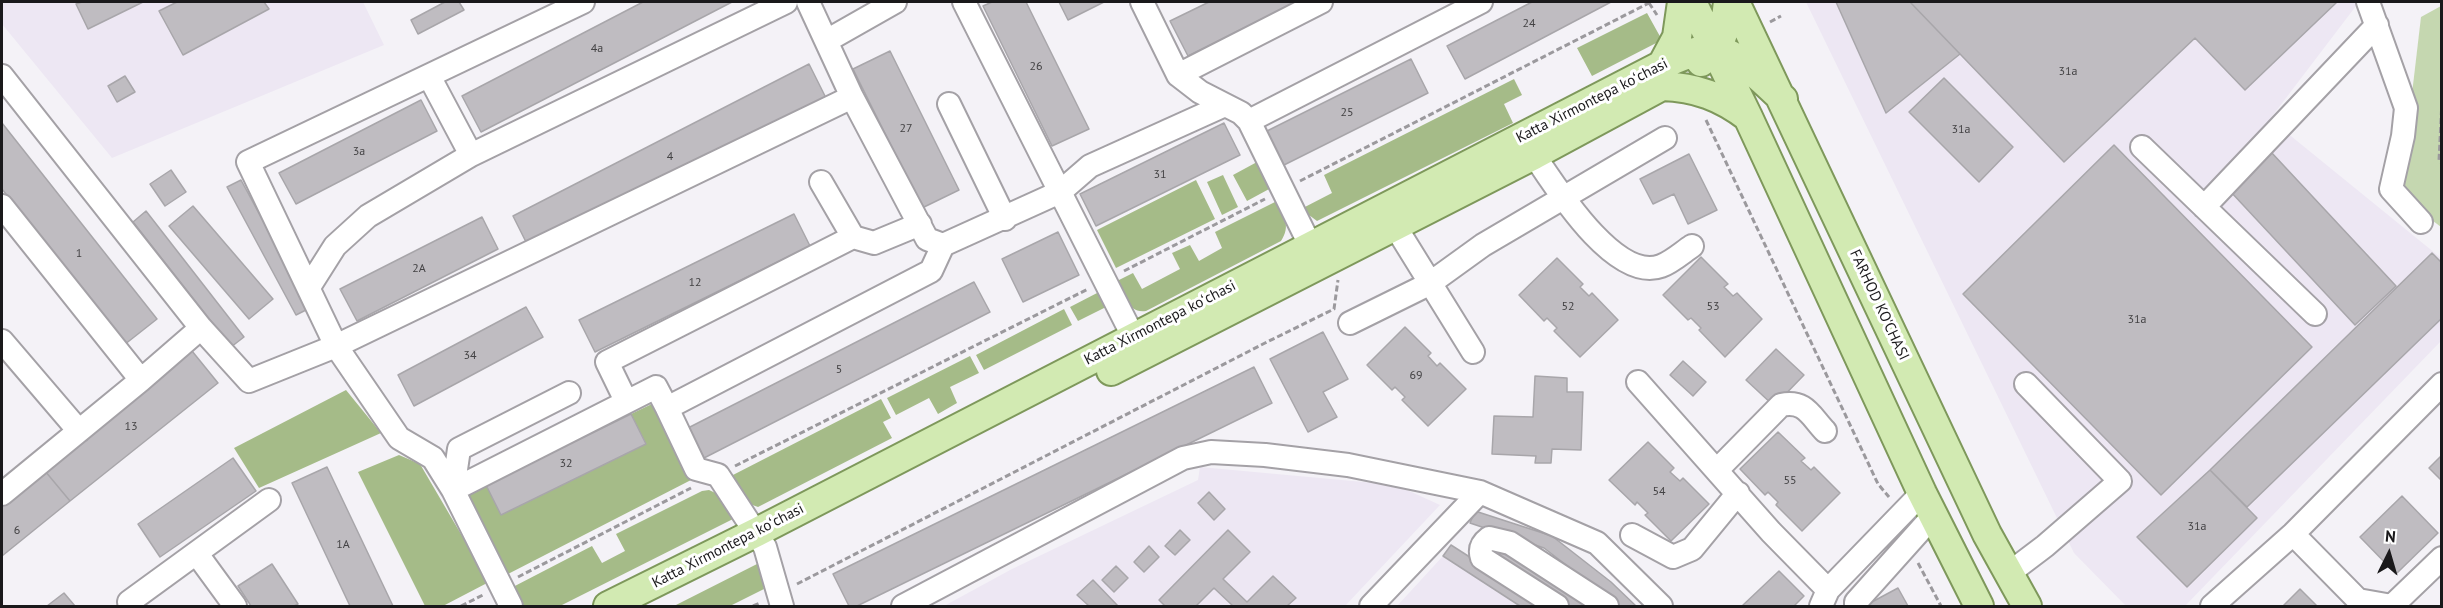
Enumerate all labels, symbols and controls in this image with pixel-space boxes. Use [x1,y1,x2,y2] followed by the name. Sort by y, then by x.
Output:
[1522,17,1536,31] house number: 24
[591,42,603,56] house number: 4а
[1513,55,1671,147] street label: Katta Xirmontepa koʻchasi
[1029,60,1043,74] house number: 26
[2058,65,2078,79] house number: 31а
[1340,106,1354,120] house number: 25
[899,122,913,136] house number: 27
[1951,123,1971,137] house number: 31а
[353,145,365,159] house number: 3а
[667,150,673,164] house number: 4
[1153,168,1167,182] house number: 31
[76,247,82,261] house number: 1
[1845,247,1913,363] street label: FARHOD KO'CHASI
[412,262,426,276] house number: 2А
[688,276,702,290] house number: 12
[1081,277,1239,369] street label: Katta Xirmontepa koʻchasi
[1561,300,1575,314] house number: 52
[1706,300,1720,314] house number: 53
[2127,313,2147,327] house number: 31а
[463,349,477,363] house number: 34
[836,363,842,377] house number: 5
[1409,369,1423,383] house number: 69
[124,420,138,434] house number: 13
[559,457,573,471] house number: 32
[1783,474,1797,488] house number: 55
[1652,485,1666,499] house number: 54
[649,500,807,592] street label: Katta Xirmontepa koʻchasi
[2187,520,2207,534] house number: 31а
[14,524,20,538] house number: 6
[2359,524,2419,584] north arrow
[2384,526,2397,546] text: N
[336,538,350,552] house number: 1А

